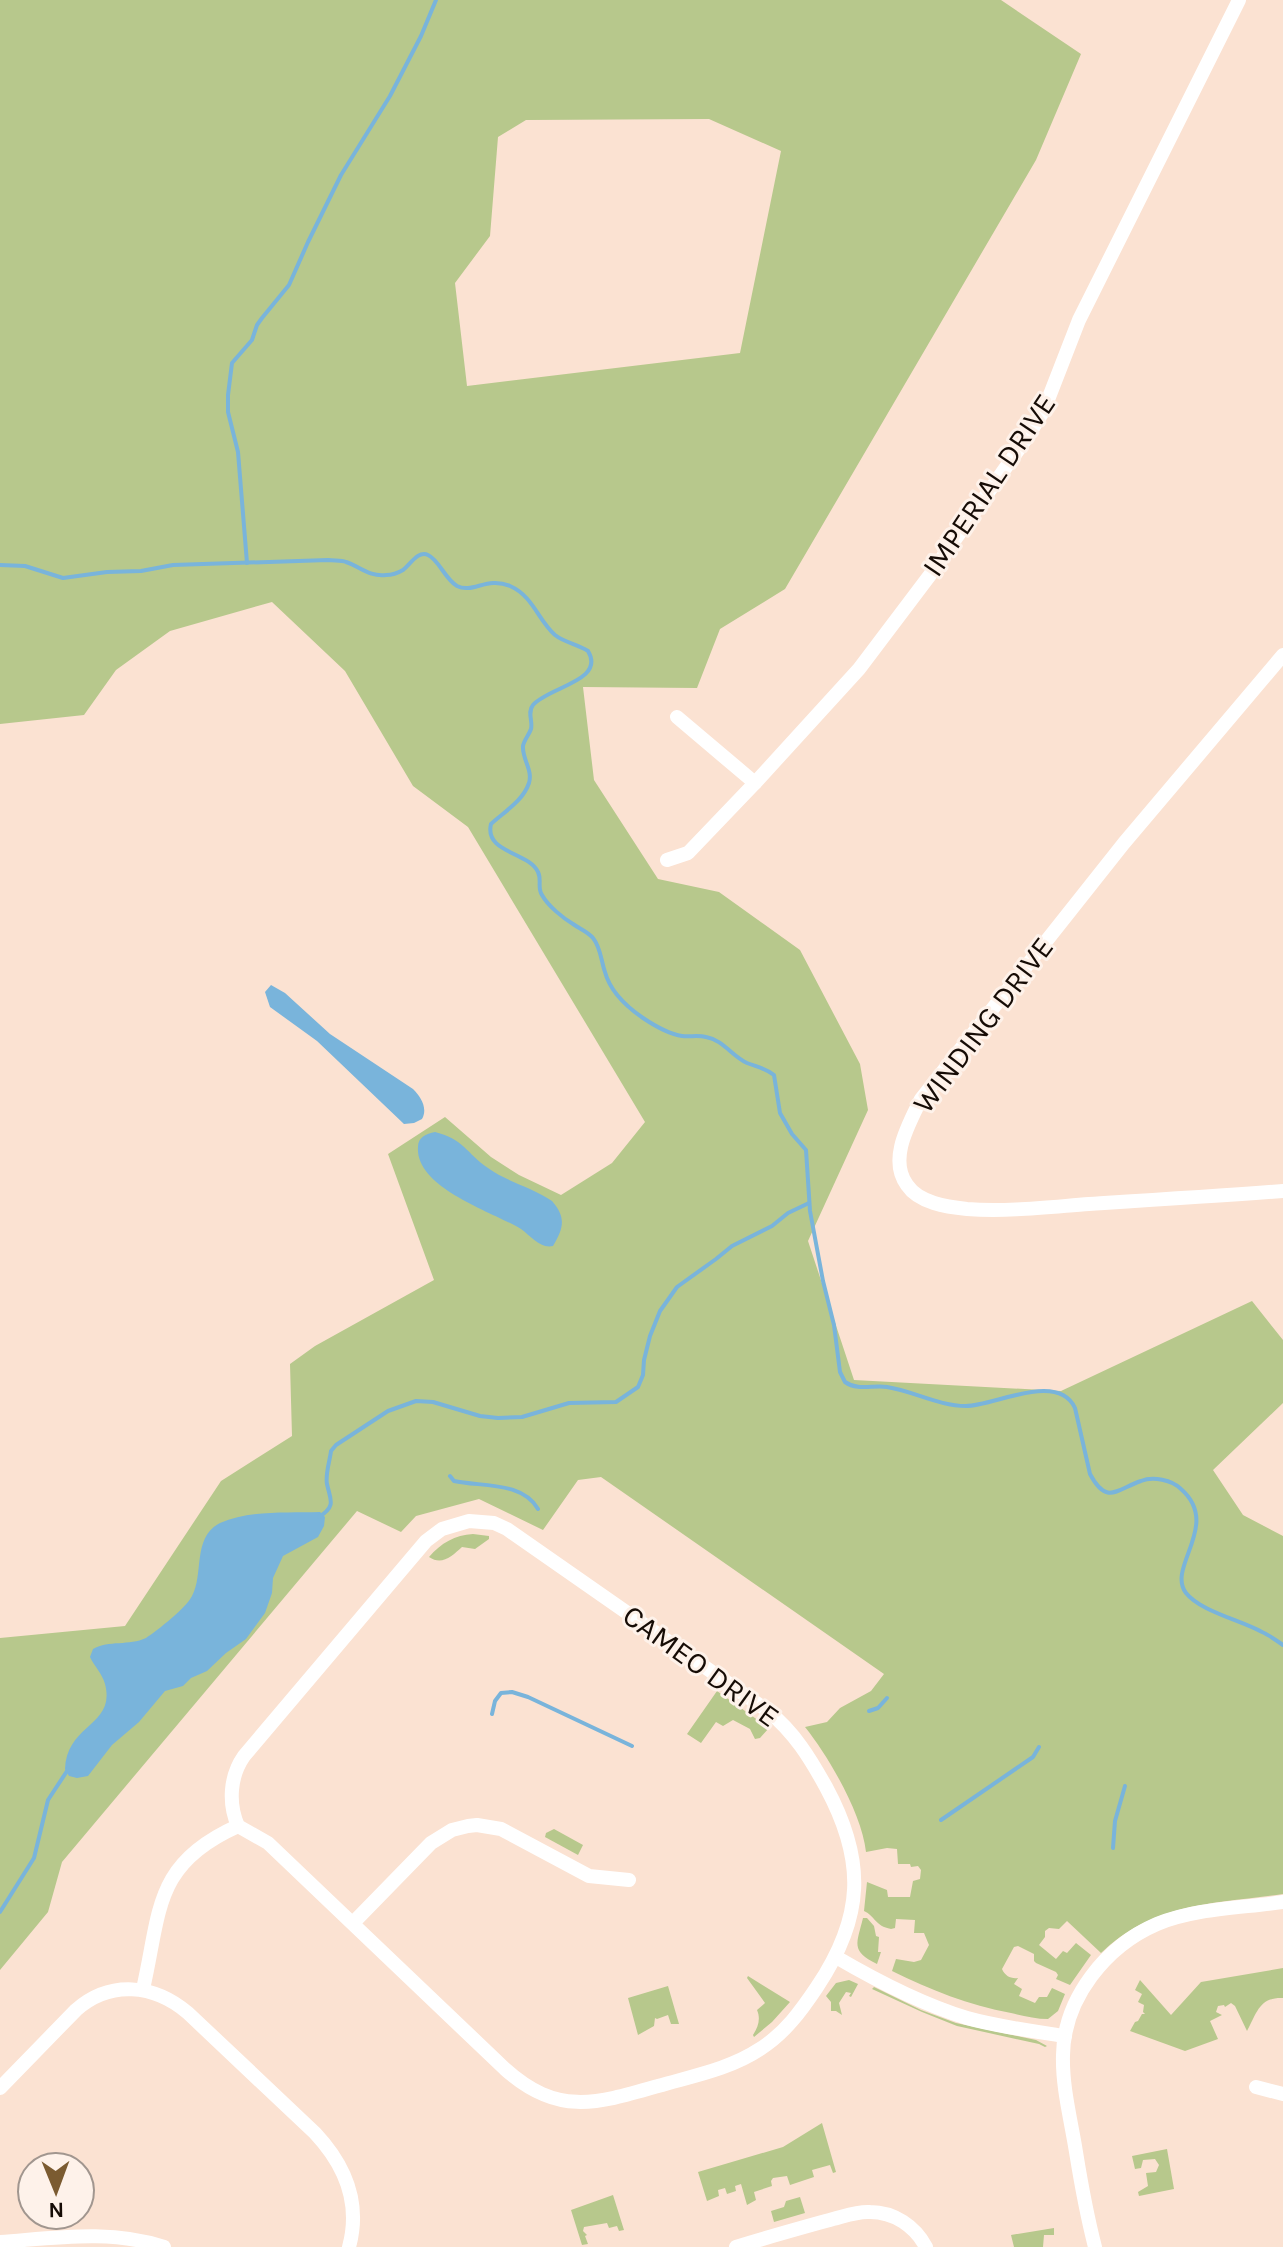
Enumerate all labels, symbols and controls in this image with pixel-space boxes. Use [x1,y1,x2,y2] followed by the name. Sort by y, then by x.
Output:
[915,387,1063,583] street label: IMPERIAL DRIVE
[905,930,1061,1120] street label: WINDING DRIVE
[616,1597,786,1735] street label: CAMEO DRIVE
[16,2151,96,2231] north arrow
[48,2197,64,2223] text: N

